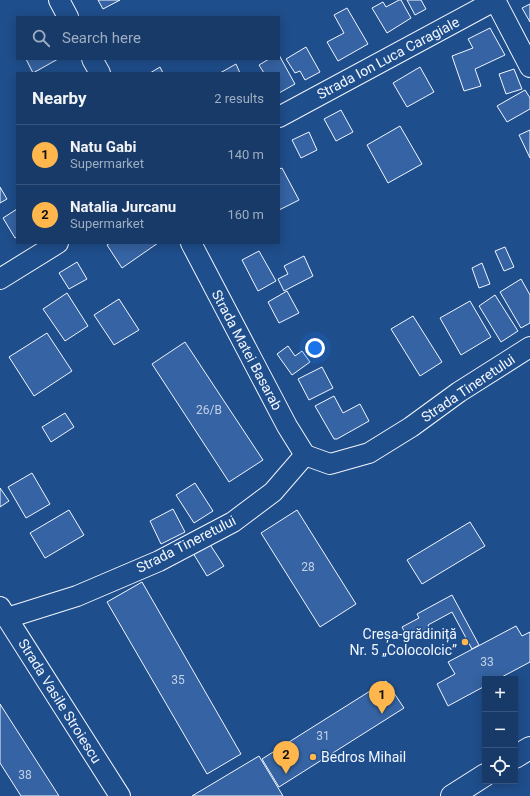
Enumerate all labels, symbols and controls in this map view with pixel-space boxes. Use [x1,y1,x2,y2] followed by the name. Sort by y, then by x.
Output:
[314,14,462,102] street label: Strada Ion Luca Caragiale
[16,16,280,60] search box
[30,27,52,49] icon: search
[62,29,141,47] text: Search here
[32,88,87,108] text: Nearby
[214,91,264,106] text: 2 results
[70,138,136,156] text: Natu Gabi
[41,147,49,162] text: 1
[227,147,264,162] text: 140 m
[70,156,144,171] text: Supermarket
[70,198,176,216] text: Natalia Jurcanu
[41,207,49,222] text: 2
[227,207,264,222] text: 160 m
[70,216,144,231] text: Supermarket
[209,287,286,413] street label: Strada Matei Basarab
[305,338,325,358] your location
[418,351,518,425] street label: Strada Tineretului
[196,403,222,417] house number: 26/B
[134,512,238,576] street label: Strada Tineretului
[301,560,315,574] house number: 28
[350,626,457,658] place label: Creșa-grădiniță Nr. 5 „Colocolcic”
[15,636,105,766] street label: Strada Vasile Stroiescu
[460,637,470,647] marker: Creșa-grădiniță Nr. 5 „Colocolcic”
[480,655,494,669] house number: 33
[171,673,185,687] house number: 35
[482,676,518,784] map controls
[482,676,518,712] button: +
[369,681,395,714] pin: 1
[482,712,518,748] button: −
[316,729,330,743] house number: 31
[273,741,299,774] pin: 2
[482,748,518,784] button: locate
[321,749,406,765] place label: Bedros Mihail
[308,752,318,762] marker: Bedros Mihail
[18,768,32,782] house number: 38

